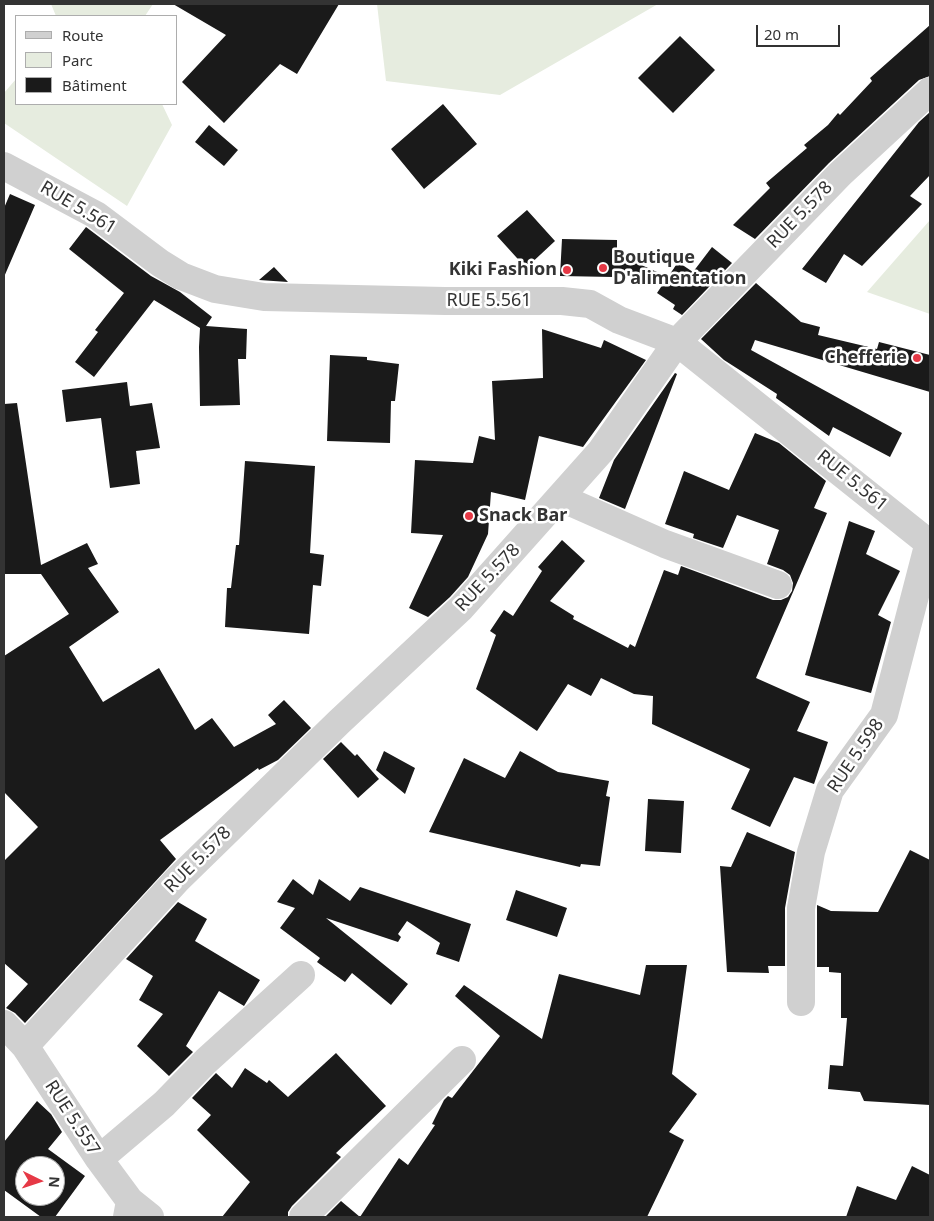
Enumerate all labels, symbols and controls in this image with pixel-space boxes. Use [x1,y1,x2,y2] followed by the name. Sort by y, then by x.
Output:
[15,15,178,105] legend
[759,15,843,47] scale bar
[764,24,799,44] text: 20 m
[62,25,104,45] text: Route
[62,50,93,70] text: Parc
[62,75,127,95] text: Bâtiment
[36,177,120,239] street label: RUE 5.561
[763,177,837,253] street label: RUE 5.578
[613,247,747,290] place label: Boutique D'alimentation
[449,259,557,281] place label: Kiki Fashion
[597,262,609,274] marker: Boutique D'alimentation
[561,264,573,276] marker: Kiki Fashion
[446,290,532,312] street label: RUE 5.561
[824,347,907,369] place label: Chefferie
[911,352,923,364] marker: Chefferie
[812,446,892,516] street label: RUE 5.561
[479,505,567,527] place label: Snack Bar
[463,510,475,522] marker: Snack Bar
[451,540,525,616] street label: RUE 5.578
[823,715,889,797] street label: RUE 5.598
[160,822,236,898] street label: RUE 5.578
[40,1076,104,1160] street label: RUE 5.557
[15,1156,65,1206] north arrow
[45,1176,64,1188] text: N

